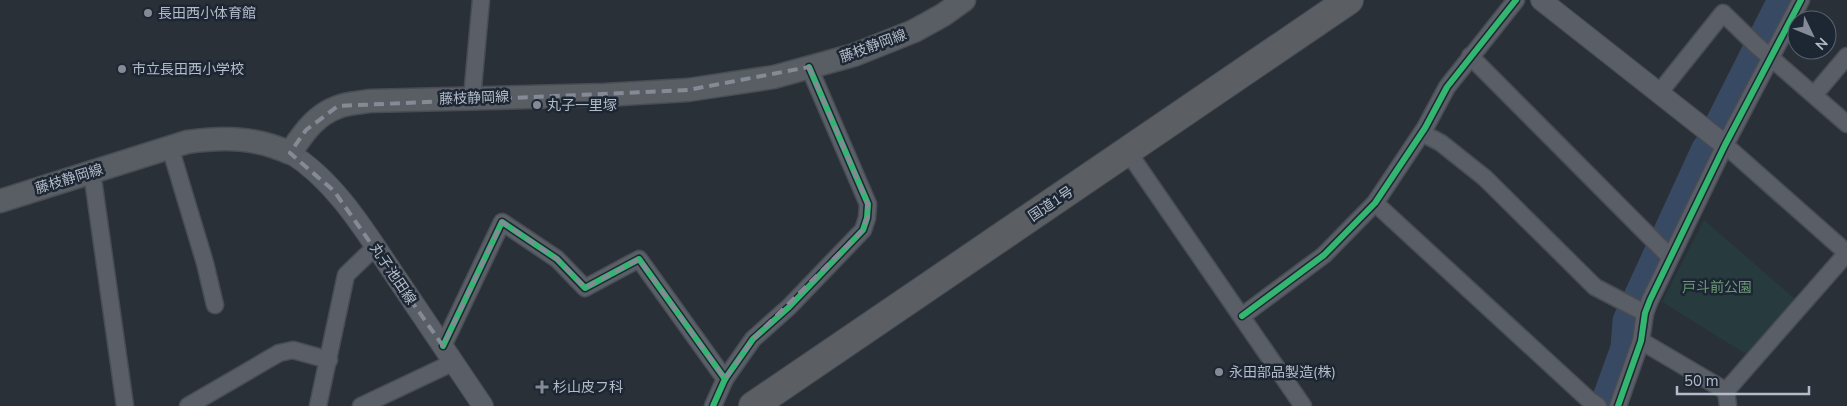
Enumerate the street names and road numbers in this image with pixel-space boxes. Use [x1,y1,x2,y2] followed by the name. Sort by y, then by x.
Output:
[837,25,909,67] street label: 藤枝静岡線
[439,87,509,109] street label: 藤枝静岡線
[33,160,105,198] street label: 藤枝静岡線
[1025,182,1077,226] street label: 国道1号
[366,240,420,308] street label: 丸子池田線

